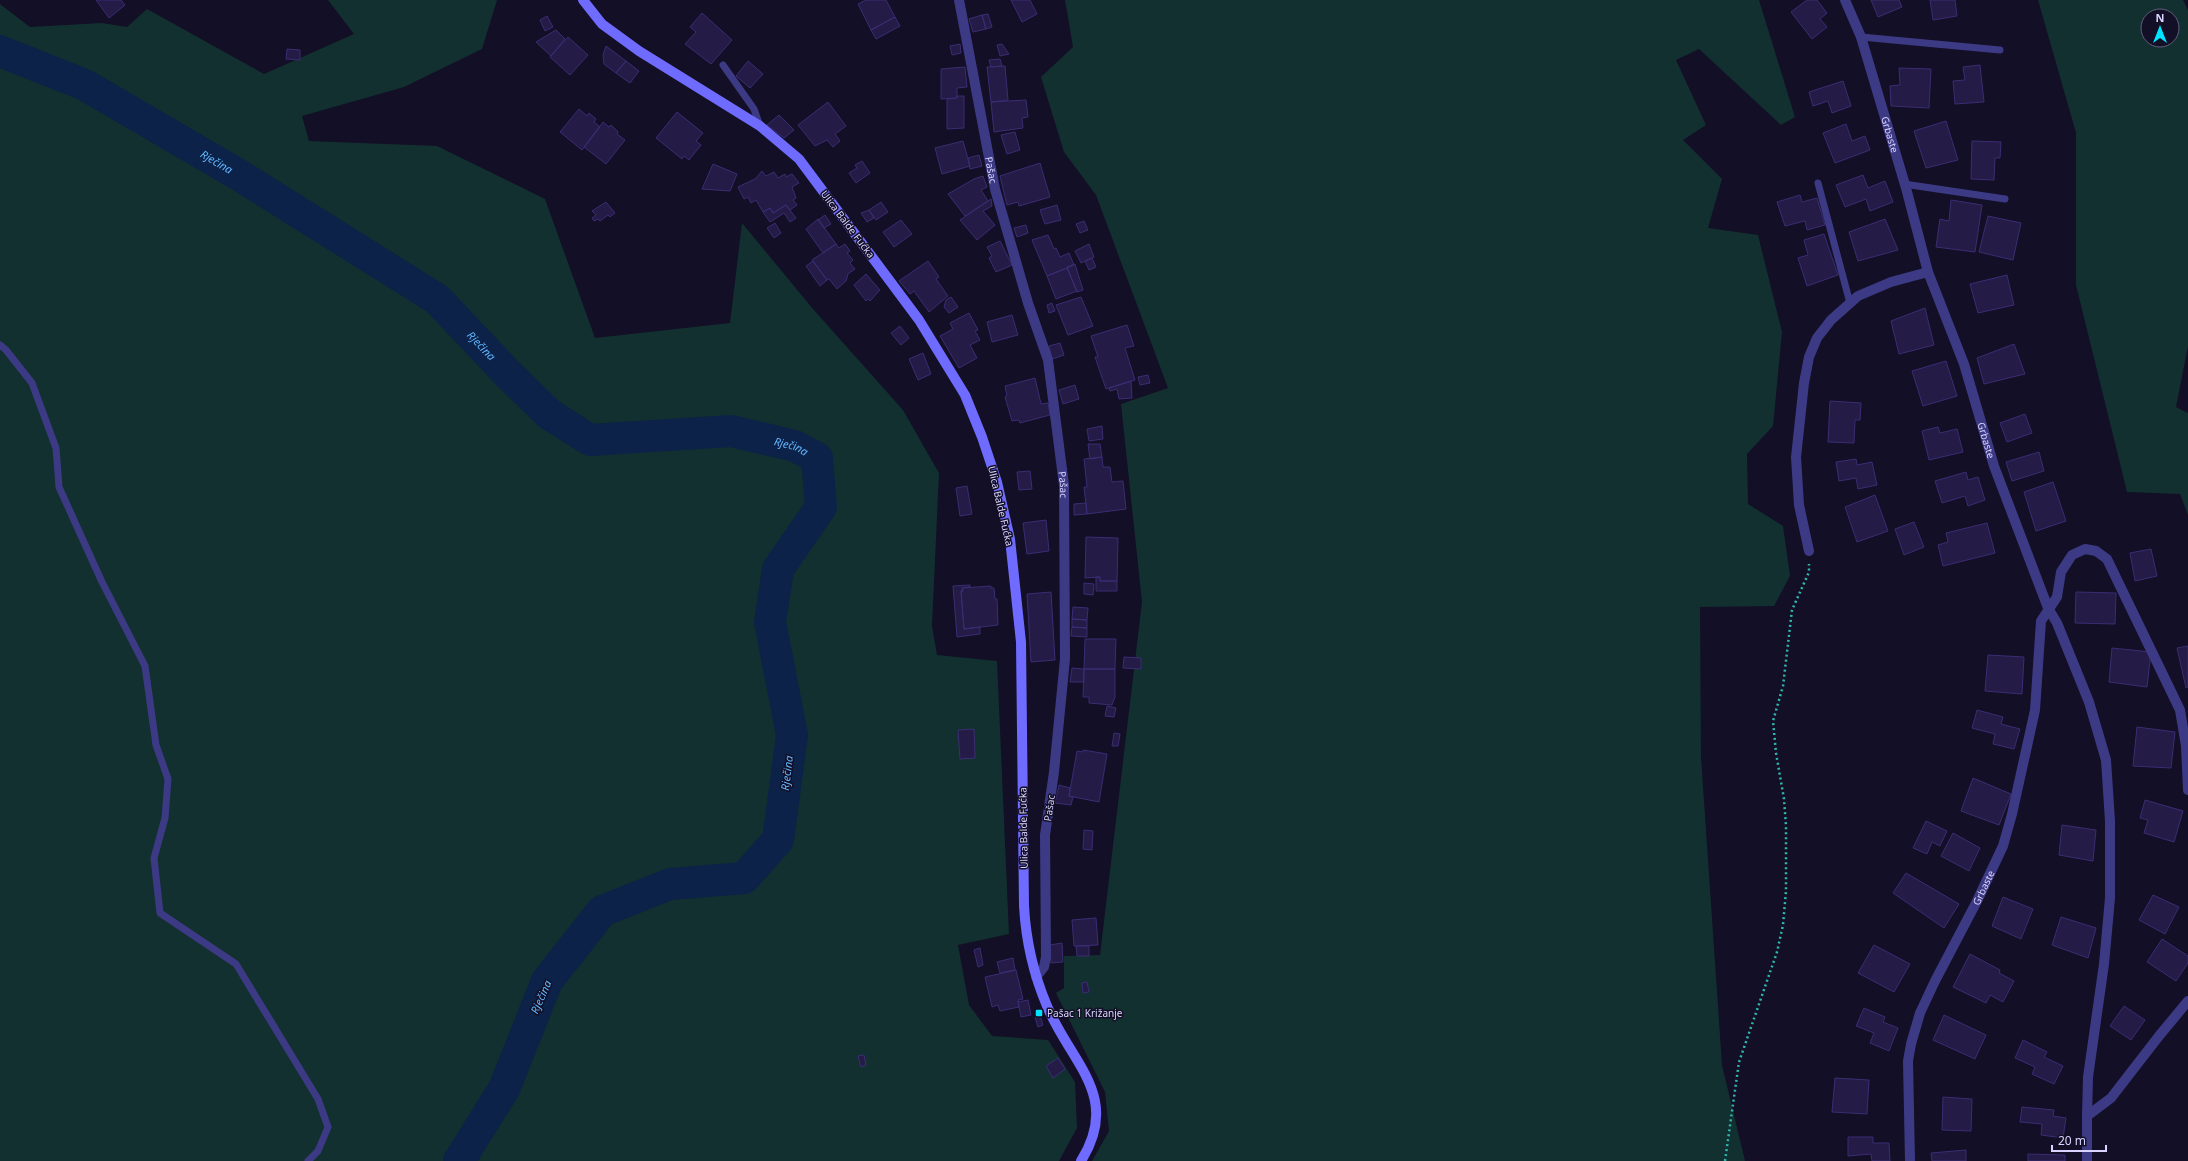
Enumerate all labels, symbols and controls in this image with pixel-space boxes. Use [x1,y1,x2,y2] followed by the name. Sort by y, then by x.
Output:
[2140,8,2180,48] north arrow
[2156,10,2164,25] text: N
[1878,115,1902,155] street label: Grbaste
[198,146,236,177] water label: Rječina
[982,155,1001,185] street label: Pašac
[818,187,878,261] street label: Ulica Balde Fućka
[464,328,500,364] water label: Rječina
[1974,420,1999,460] street label: Grbaste
[773,433,812,459] water label: Rječina
[985,465,1017,547] street label: Ulica Balde Fućka
[1055,470,1071,498] street label: Pašac
[777,754,796,791] water label: Rječina
[1015,787,1031,869] street label: Ulica Balde Fućka
[1040,794,1058,822] street label: Pašac
[1969,868,1998,908] street label: Grbaste
[527,977,555,1016] water label: Rječina
[1047,1006,1123,1020] place label: Pašac 1 Križanje
[1034,1008,1044,1018] marker: Pašac 1 Križanje
[2052,1127,2106,1153] scale bar
[2058,1132,2086,1149] text: 20 m

